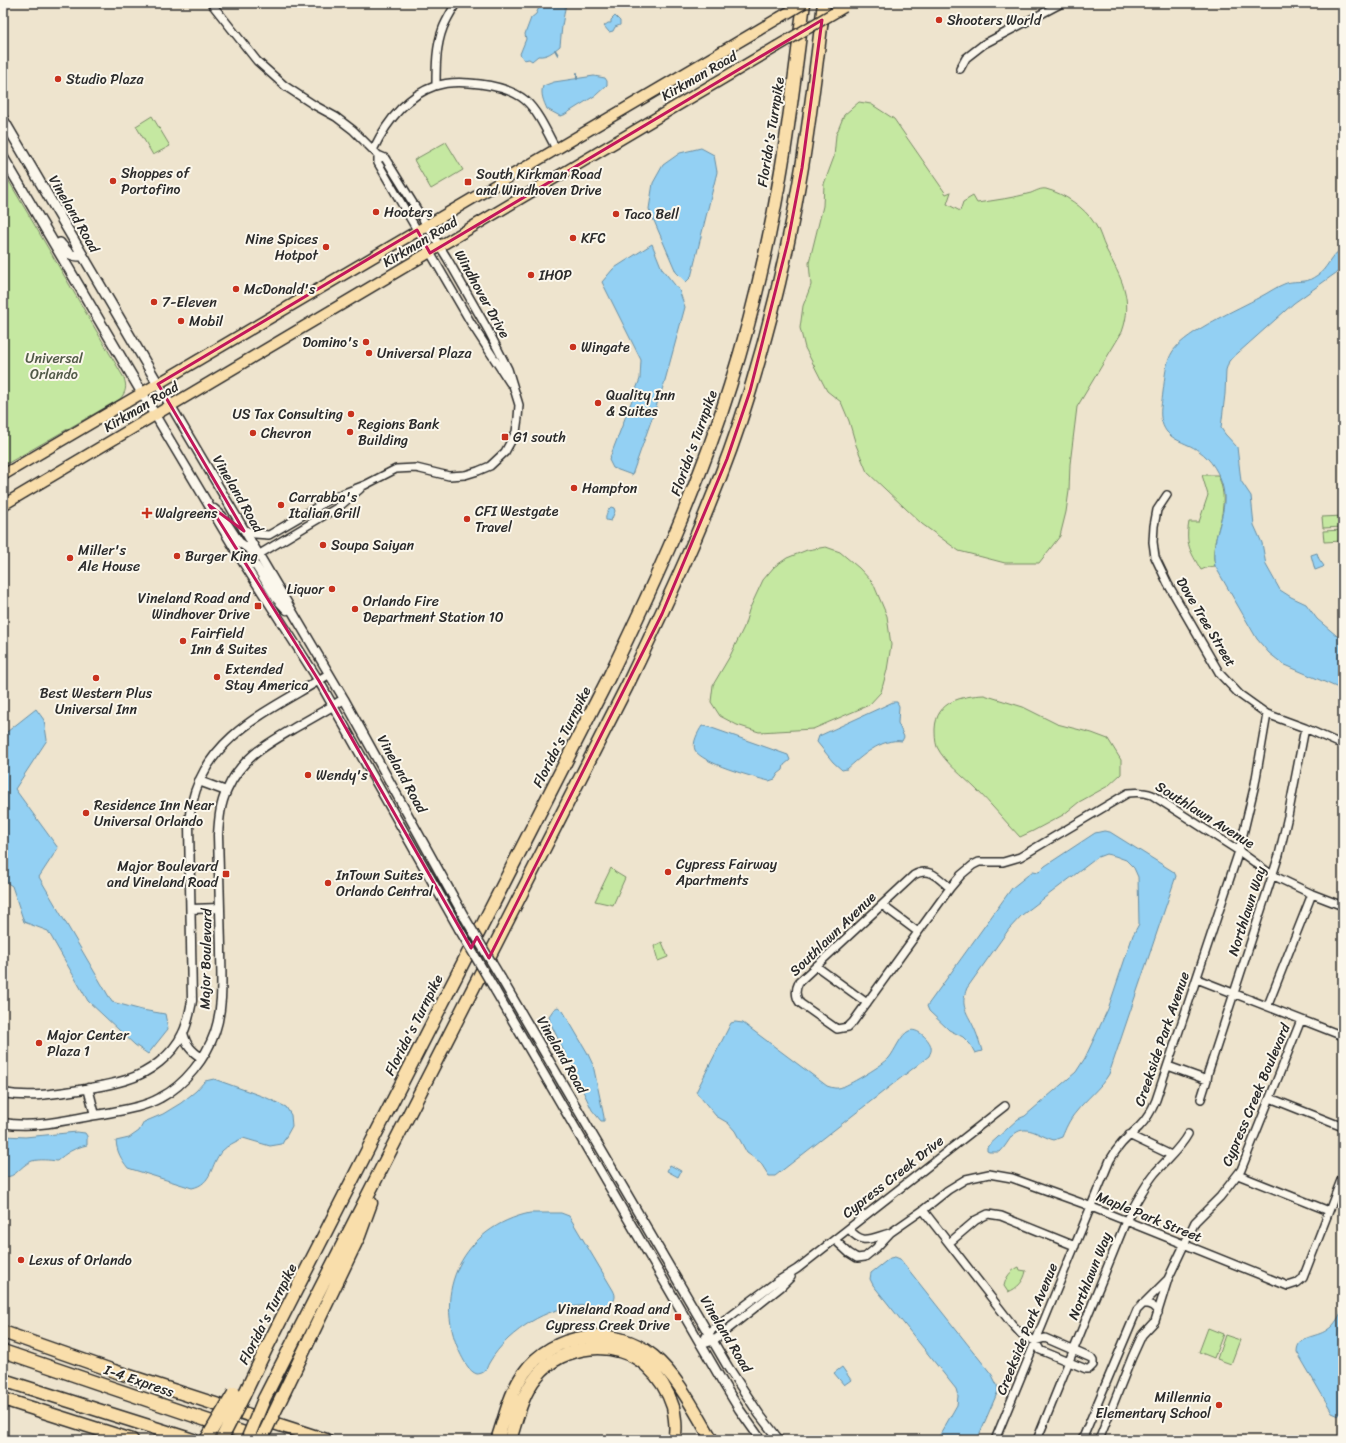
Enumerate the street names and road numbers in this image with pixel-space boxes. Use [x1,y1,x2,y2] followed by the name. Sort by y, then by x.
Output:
[656,43,743,108] street label: Kirkman Road
[750,75,792,189] street label: Florida's Turnpike
[42,170,107,259] street label: Vineland Road
[377,209,464,274] street label: Kirkman Road
[447,245,517,343] street label: Windhover Drive
[98,374,185,439] street label: Kirkman Road
[663,386,725,499] street label: Florida's Turnpike
[206,450,271,539] street label: Vineland Road
[1169,572,1243,672] street label: Dove Tree Street
[526,682,598,792] street label: Florida's Turnpike
[370,730,435,819] street label: Vineland Road
[1150,774,1260,856] street label: Southlawn Avenue
[1221,862,1273,959] street label: Northlawn Way
[784,885,883,982] street label: Southlawn Avenue
[193,907,219,1010] street label: Major Boulevard
[1127,968,1197,1110] street label: Creekside Park Avenue
[378,970,450,1080] street label: Florida's Turnpike
[530,1011,595,1100] street label: Vineland Road
[1215,1018,1298,1170] street label: Cypress Creek Boulevard
[836,1129,950,1225] street label: Cypress Creek Drive
[1092,1184,1206,1250] street label: Maple Park Street
[1061,1228,1119,1324] street label: Northlawn Way
[232,1259,304,1369] street label: Florida's Turnpike
[989,1259,1065,1399] street label: Creekside Park Avenue
[693,1290,760,1379] street label: Vineland Road
[100,1357,178,1405] street label: I-4 Express

